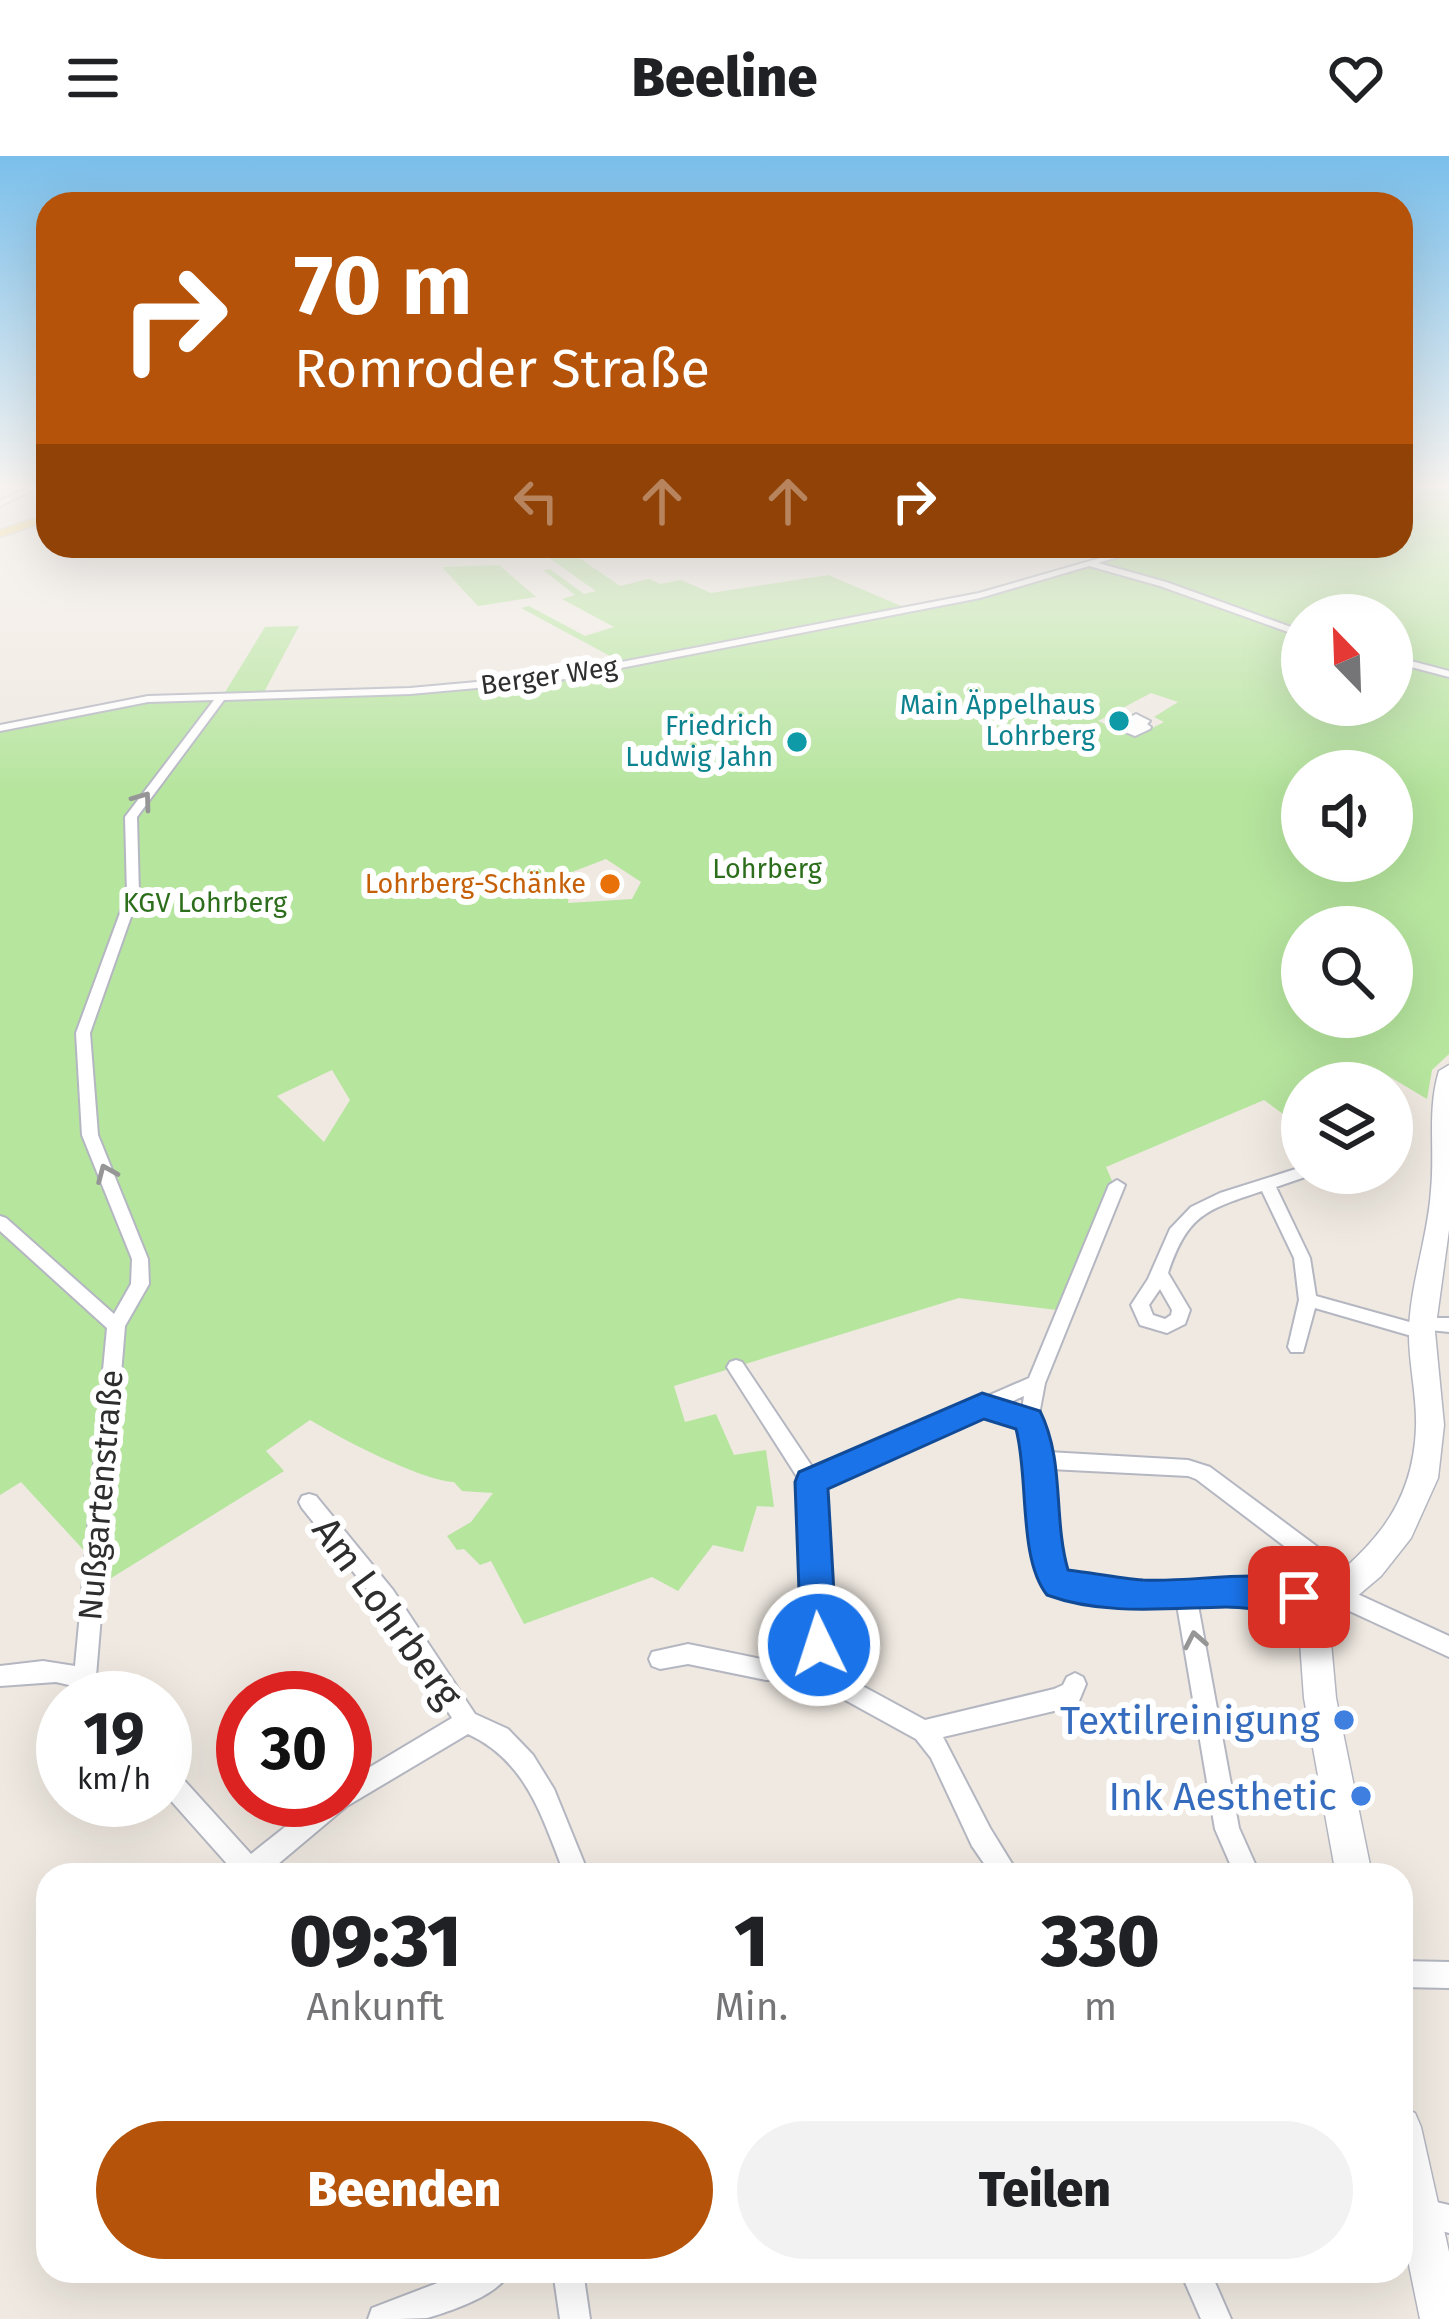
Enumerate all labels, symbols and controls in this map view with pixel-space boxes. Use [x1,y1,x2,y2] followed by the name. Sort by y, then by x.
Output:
[60,45,126,111] icon: menu
[1323,45,1389,111] icon: heart
[632,46,817,110] text: Beeline
[294,235,472,336] text: 70 m
[96,240,252,396] icon: right
[294,337,710,401] text: Romroder Straße
[503,468,569,534] icon: left
[629,468,695,534] icon: ahead
[755,468,821,534] icon: ahead
[881,468,947,534] icon: right
[1281,594,1413,726] north arrow
[1281,594,1413,1194] map controls
[479,650,620,701] street label: Berger Weg
[900,689,1096,752] place label: Main Äppelhaus Lohrberg
[1106,708,1132,734] marker: Main Äppelhaus Lohrberg
[625,710,773,773] place label: Friedrich Ludwig Jahn
[784,729,810,755] marker: Friedrich Ludwig Jahn
[1281,750,1413,882] button: sound
[129,792,151,813] one-way arrow
[712,853,823,885] park label: Lohrberg
[365,868,586,900] place label: Lohrberg-Schänke
[597,871,623,897] marker: Lohrberg-Schänke
[123,887,288,919] park label: KGV Lohrberg
[1281,906,1413,1038] button: search
[1281,1062,1413,1194] button: layers
[96,1164,120,1186] one-way arrow
[70,1368,132,1622] street label: Nußgartenstraße
[303,1508,472,1717] street label: Am Lohrberg
[1248,1546,1350,1648] pin
[1266,1564,1332,1630] icon: arrive
[756,1582,882,1708] position arrow
[1183,1630,1209,1650] one-way arrow
[216,1671,372,1827] speed limit sign: 30
[83,1698,145,1770] text: 19
[1060,1698,1321,1744] place label: Textilreinigung
[1331,1707,1357,1733] marker: Textilreinigung
[77,1761,151,1797] text: km/h
[1109,1774,1337,1820] place label: Ink Aesthetic
[1348,1783,1374,1809] marker: Ink Aesthetic
[289,1899,461,1985] text: 09:31
[734,1899,768,1985] text: 1
[1041,1899,1160,1985] text: 330
[306,1984,444,2030] text: Ankunft
[715,1984,788,2030] text: Min.
[1084,1984,1117,2030] text: m
[96,2121,713,2259] button: Beenden
[737,2121,1353,2259] button: Teilen

